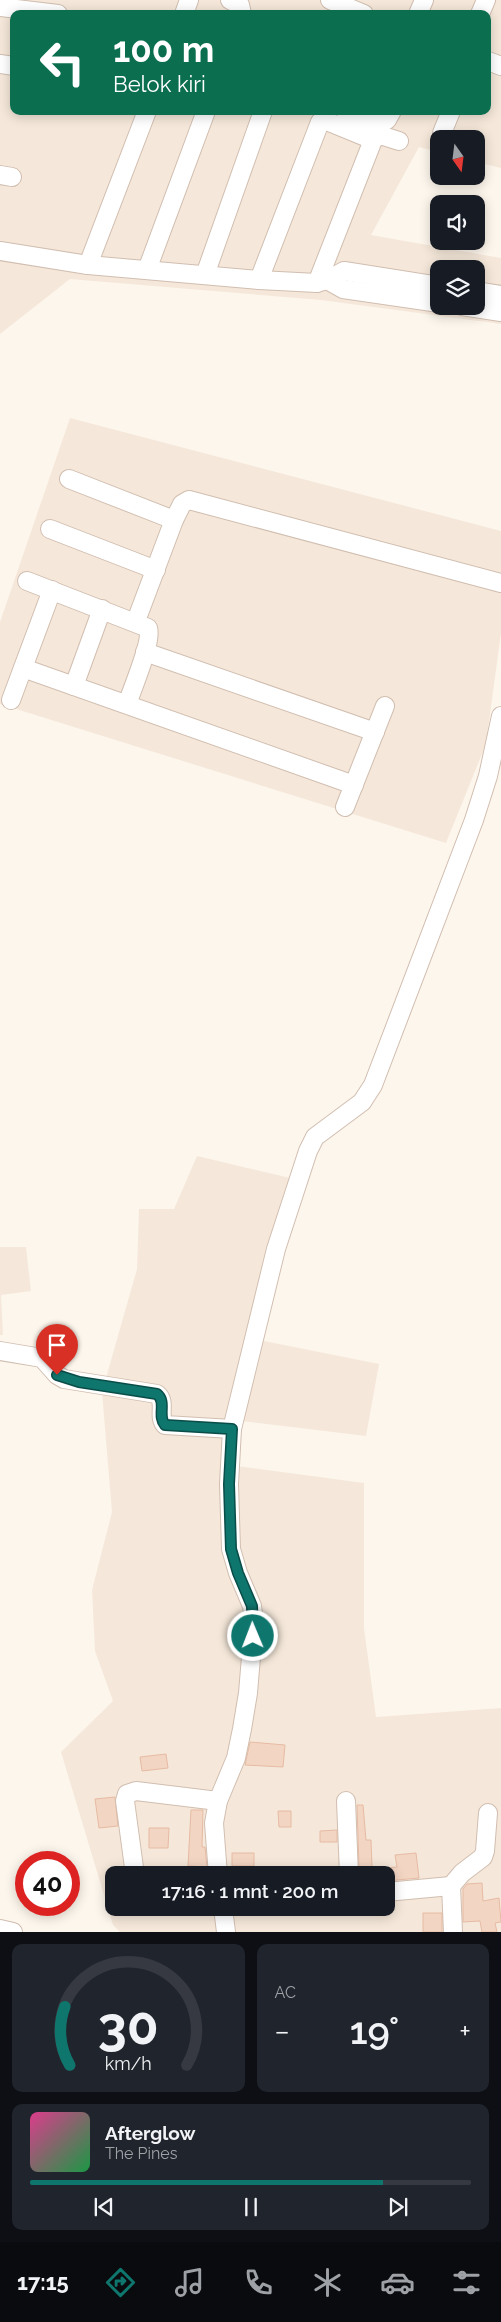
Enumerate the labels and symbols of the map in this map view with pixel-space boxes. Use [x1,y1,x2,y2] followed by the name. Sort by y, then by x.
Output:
[430,130,485,185] north arrow
[36,1324,78,1375] pin
[226,1609,278,1661] position arrow
[15,1851,80,1916] speed limit sign: 40

